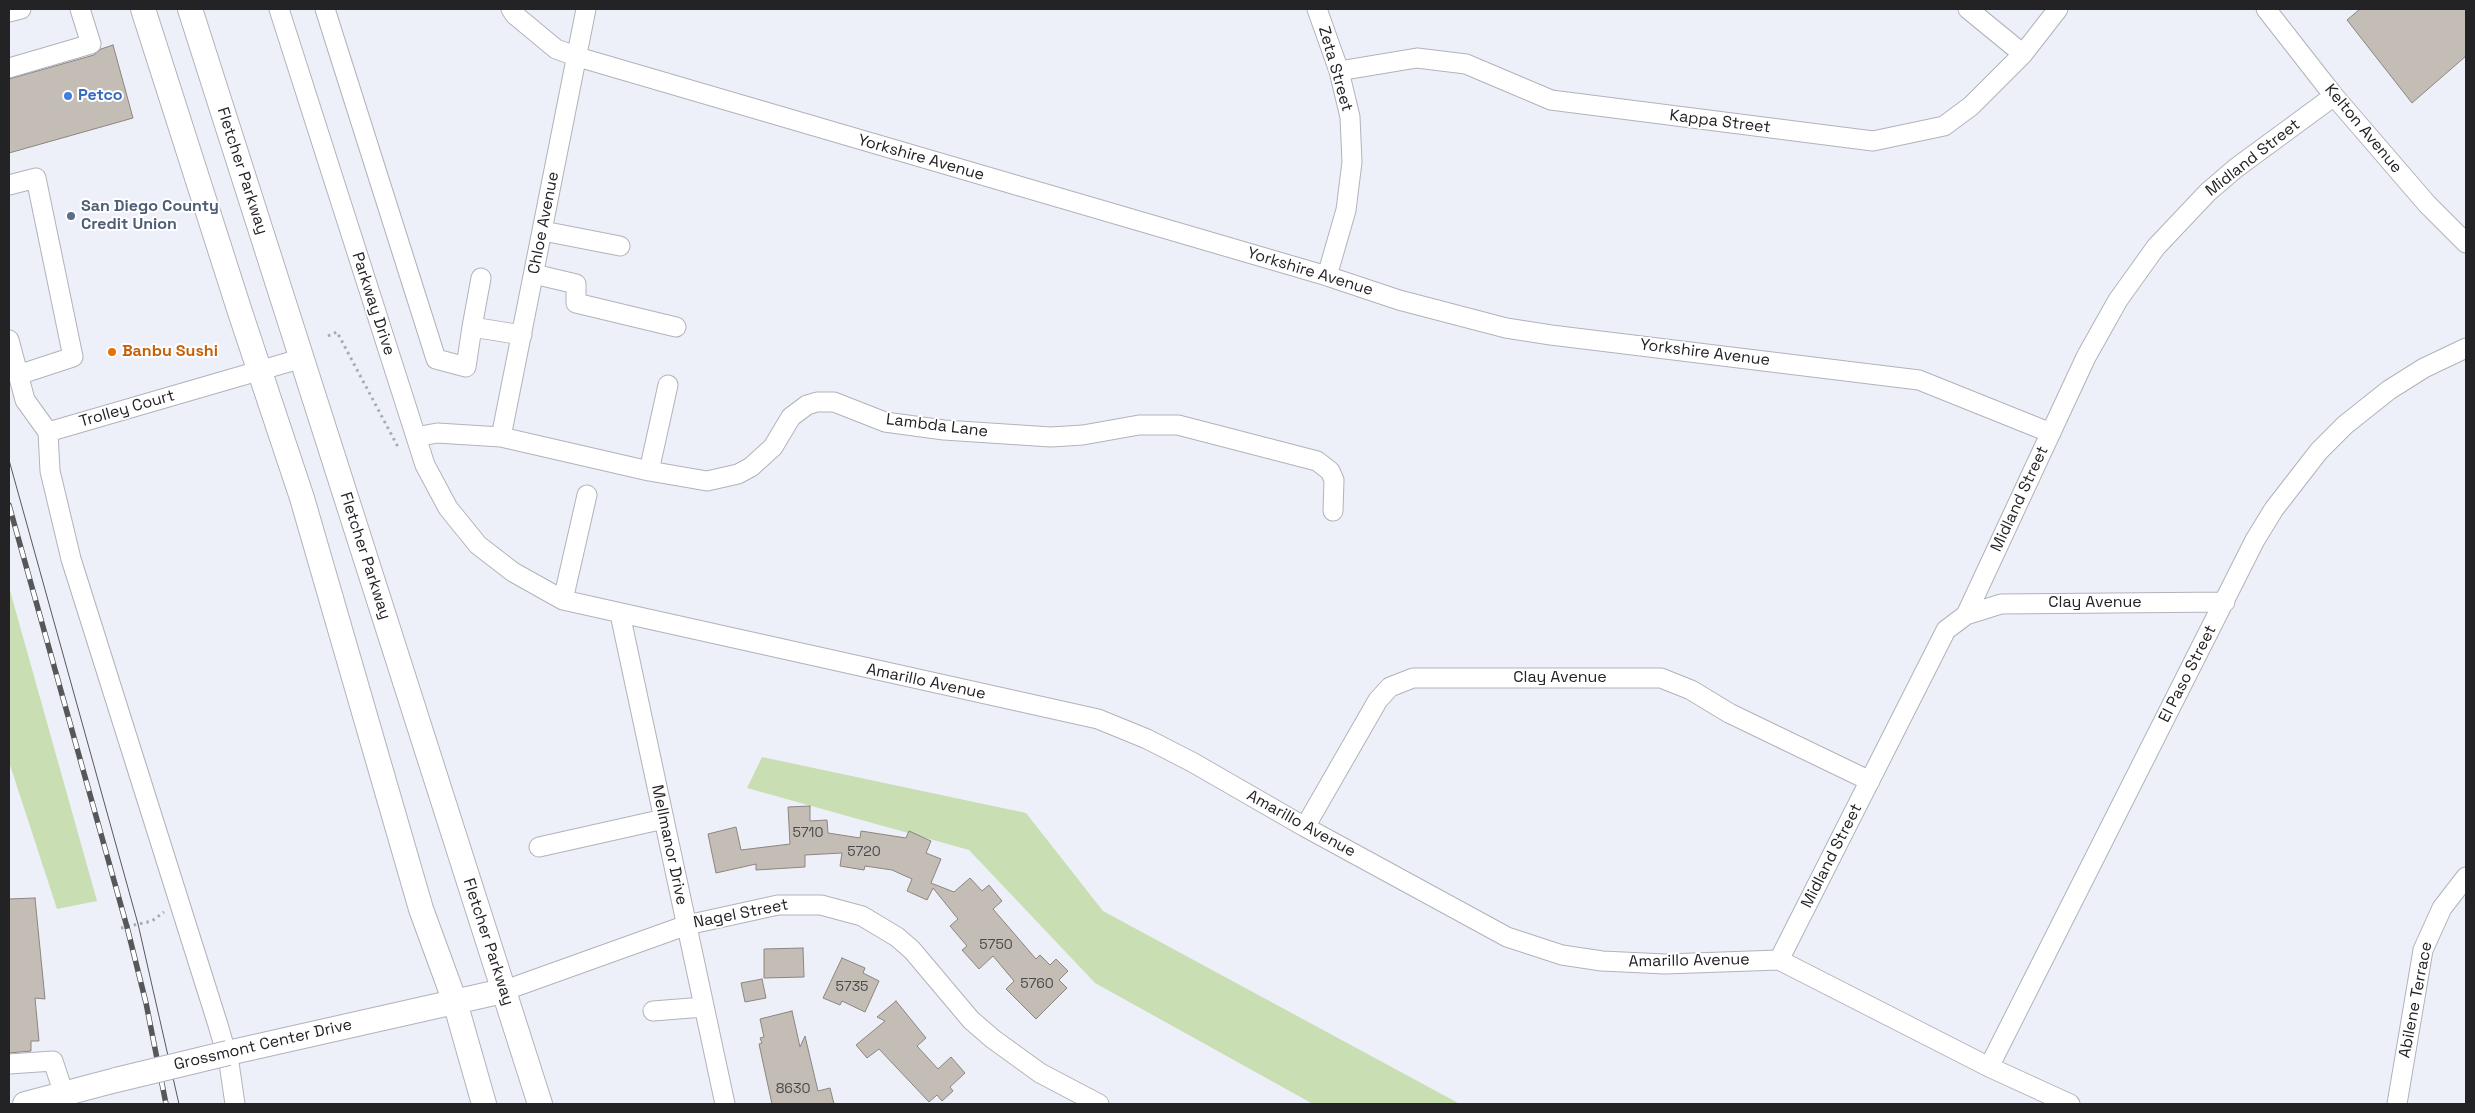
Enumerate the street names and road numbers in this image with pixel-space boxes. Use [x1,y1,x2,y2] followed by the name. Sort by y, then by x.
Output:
[1314,24,1356,114] street label: Zeta Street
[2320,81,2406,177] street label: Kelton Avenue
[212,105,272,237] street label: Fletcher Parkway
[1668,106,1772,138] street label: Kappa Street
[2202,115,2304,201] street label: Midland Street
[856,131,986,185] street label: Yorkshire Avenue
[525,170,563,276] street label: Chloe Avenue
[1245,244,1375,300] street label: Yorkshire Avenue
[347,250,399,358] street label: Parkway Drive
[1639,336,1771,370] street label: Yorkshire Avenue
[77,386,177,432] street label: Trolley Court
[885,410,989,442] street label: Lambda Lane
[1987,443,2053,555] street label: Midland Street
[335,490,395,622] street label: Fletcher Parkway
[2048,593,2142,613] street label: Clay Avenue
[2155,622,2221,726] street label: El Paso Street
[865,660,987,704] street label: Amarillo Avenue
[1513,668,1607,688] street label: Clay Avenue
[647,783,691,907] street label: Mellmanor Drive
[1243,786,1359,862] street label: Amarillo Avenue
[1797,801,1867,911] street label: Midland Street
[458,876,518,1008] street label: Fletcher Parkway
[692,895,790,933] street label: Nagel Street
[2395,940,2437,1060] street label: Abilene Terrace
[1628,950,1750,972] street label: Amarillo Avenue
[172,1015,354,1075] street label: Grossmont Center Drive

